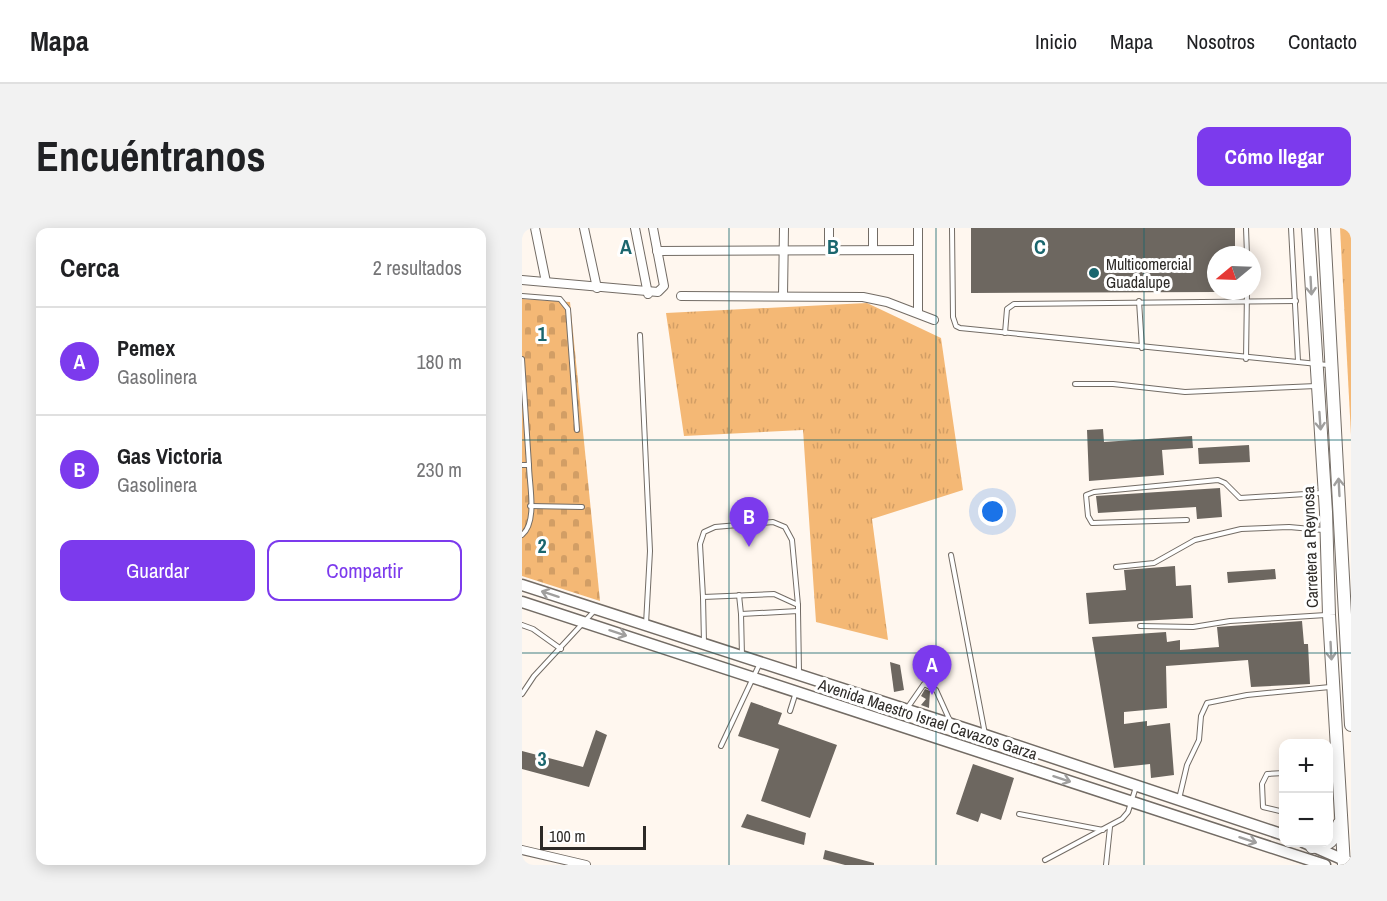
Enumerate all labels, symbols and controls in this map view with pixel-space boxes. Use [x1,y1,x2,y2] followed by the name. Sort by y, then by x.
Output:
[30,22,89,60] text: Mapa
[1035,27,1077,56] text: Inicio
[1110,27,1153,56] text: Mapa
[1186,27,1255,56] text: Nosotros
[1288,27,1357,56] text: Contacto
[1197,127,1351,186] button: Cómo llegar
[36,128,266,184] text: Encuéntranos
[620,233,632,260] text: A
[827,233,839,260] text: B
[1034,233,1046,260] text: C
[1207,246,1261,300] north arrow
[60,250,119,285] text: Cerca
[1106,253,1191,293] place label: Multicomercial Guadalupe
[373,254,462,281] text: 2 resultados
[1087,266,1101,280] marker: Multicomercial Guadalupe
[1305,276,1316,296] one-way arrow
[537,320,547,347] text: 1
[117,333,175,363] text: Pemex
[74,348,85,375] text: A
[416,348,462,375] text: 180 m
[117,363,197,390] text: Gasolinera
[1314,411,1325,431] one-way arrow
[117,441,222,471] text: Gas Victoria
[74,456,85,483] text: B
[416,456,462,483] text: 230 m
[117,471,197,498] text: Gasolinera
[1333,477,1344,497] one-way arrow
[1297,485,1323,608] street label: Carretera a Reynosa
[978,497,1007,526] your location
[730,498,768,547] pin: B
[537,532,547,559] text: 2
[60,540,255,601] button: Guardar
[267,540,462,601] button: Compartir
[541,588,560,599] one-way arrow
[608,628,627,639] one-way arrow
[1326,640,1337,660] one-way arrow
[912,646,952,695] pin: A
[815,673,1041,765] street label: Avenida Maestro Israel Cavazos Garza
[1279,739,1333,847] map controls
[1279,739,1333,793] button: +
[537,745,547,772] text: 3
[1052,774,1071,785] one-way arrow
[1279,793,1333,847] button: −
[540,823,646,850] scale bar
[549,825,585,847] text: 100 m
[1238,835,1257,846] one-way arrow

